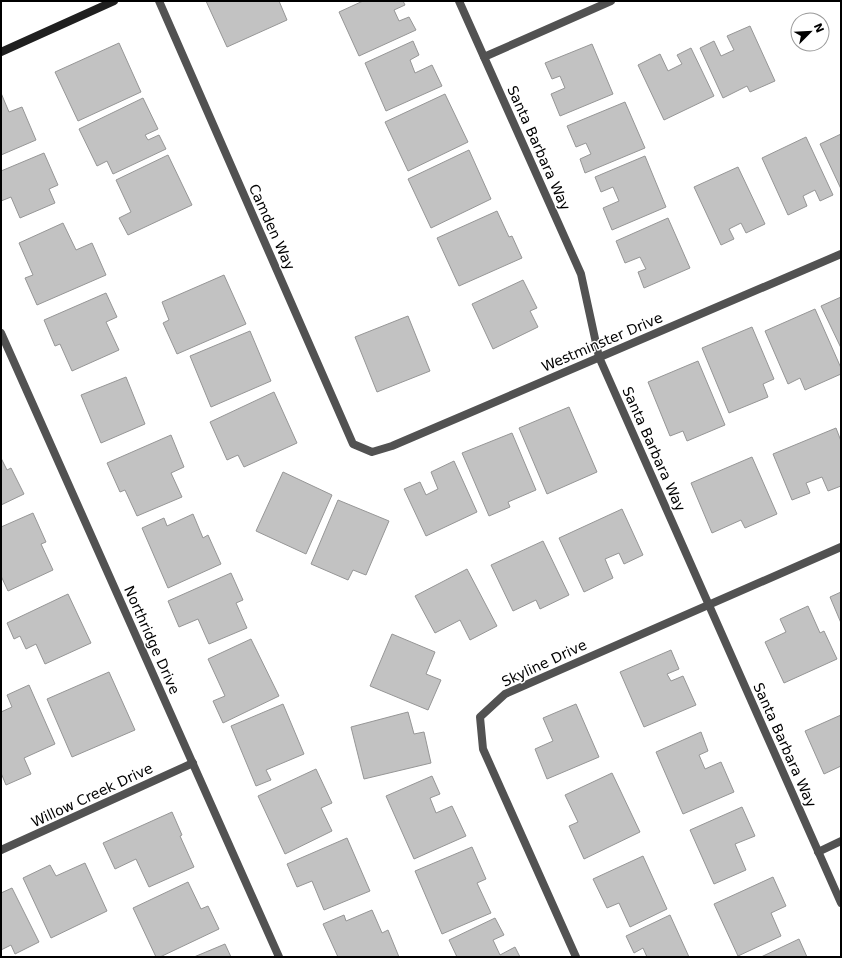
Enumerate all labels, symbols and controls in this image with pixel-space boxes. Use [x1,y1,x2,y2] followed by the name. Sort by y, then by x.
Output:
[790,12,830,52] north arrow
[811,21,826,35] text: N
[504,83,574,213] street label: Santa Barbara Way
[246,181,298,273] street label: Camden Way
[539,309,665,375] street label: Westminster Drive
[619,384,689,514] street label: Santa Barbara Way
[121,583,183,697] street label: Northridge Drive
[499,636,589,690] street label: Skyline Drive
[750,680,820,810] street label: Santa Barbara Way
[29,760,155,830] street label: Willow Creek Drive

